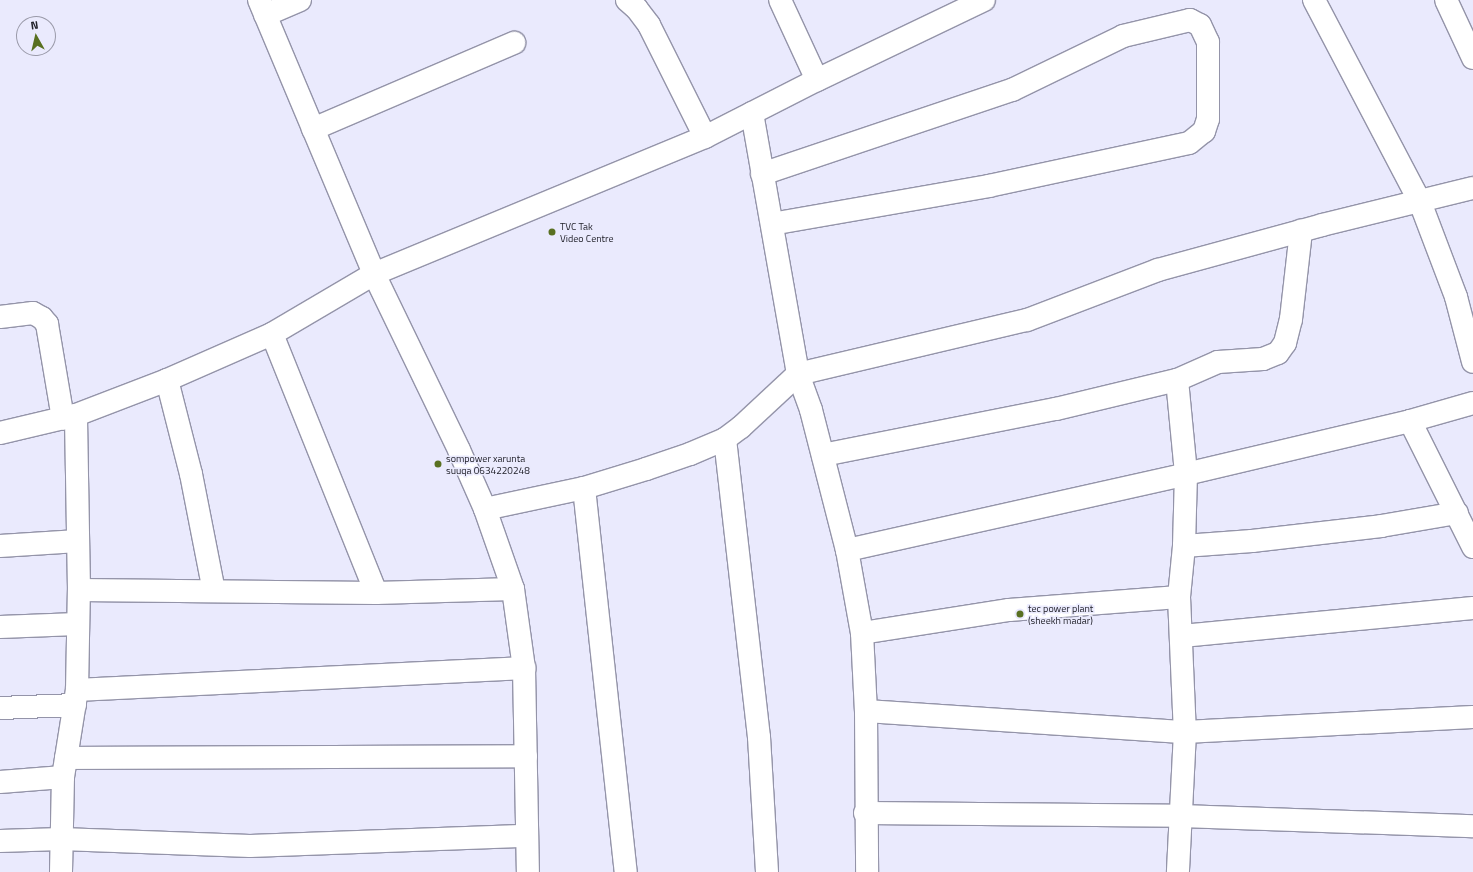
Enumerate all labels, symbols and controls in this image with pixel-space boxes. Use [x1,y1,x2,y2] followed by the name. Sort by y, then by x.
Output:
[16,16,56,56] north arrow
[30,17,39,34] text: N
[560,220,613,244] place label: TVC Tak Video Centre
[547,227,557,237] marker: TVC Tak Video Centre
[446,452,530,476] place label: sompower xarunta suuqa 0634220248
[433,459,443,469] marker: sompower xarunta suuqa 0634220248
[1028,602,1093,626] place label: tec power plant (sheekh madar)
[1015,609,1025,619] marker: tec power plant (sheekh madar)

